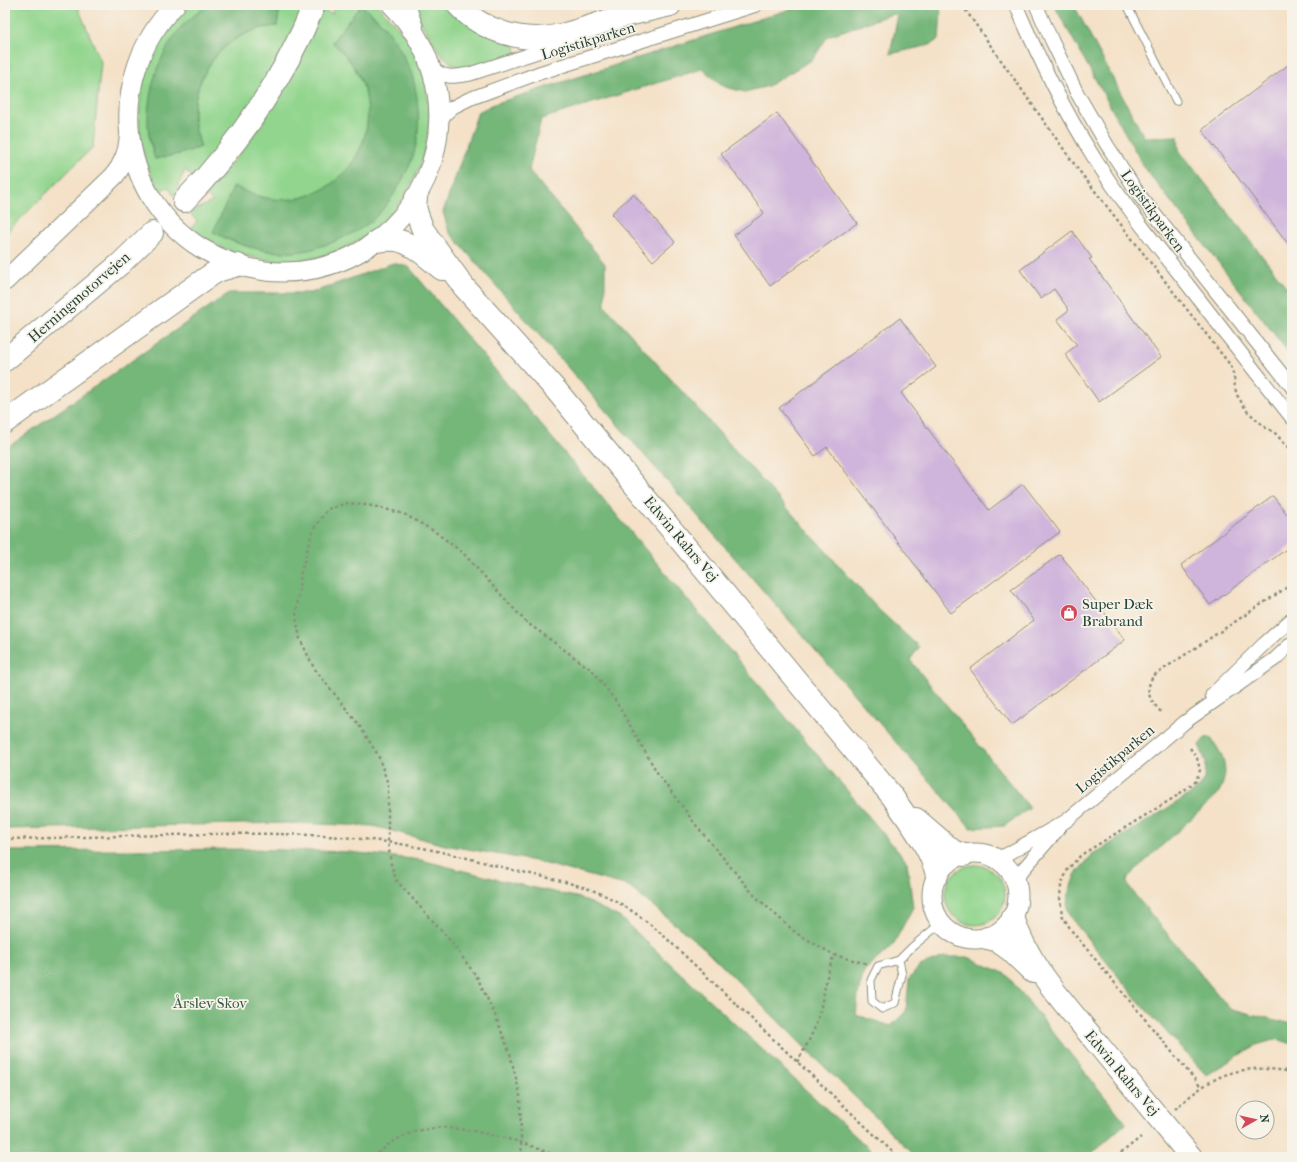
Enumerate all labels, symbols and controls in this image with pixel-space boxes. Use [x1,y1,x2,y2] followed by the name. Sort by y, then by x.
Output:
[539,18,637,64] street label: Logistikparken
[1117,166,1189,256] street label: Logistikparken
[24,248,134,346] street label: Herningmotorvejen
[640,492,722,586] street label: Edwin Rahrs Vej
[1082,595,1153,630] place label: Super Dæk Brabrand
[1059,603,1079,623] shop icon: Super Dæk Brabrand
[1072,721,1158,797] street label: Logistikparken
[172,994,247,1012] park label: Årslev Skov
[1081,1026,1163,1120] street label: Edwin Rahrs Vej
[1235,1100,1275,1140] north arrow
[1257,1114,1272,1124] text: N

